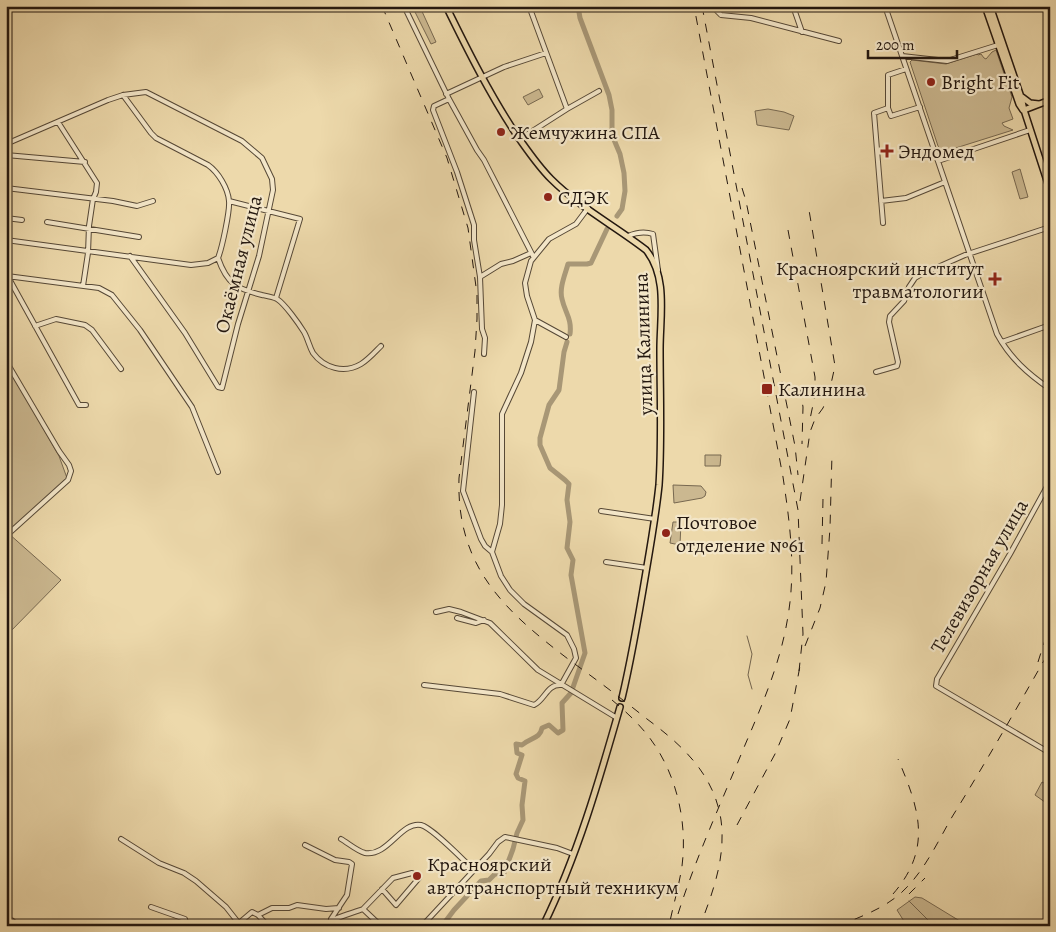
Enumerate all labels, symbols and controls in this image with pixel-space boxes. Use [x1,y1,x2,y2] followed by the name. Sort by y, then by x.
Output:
[868,28,957,60] scale bar
[876,35,915,55] text: 200 m
[941,69,1020,96] place label: Bright Fit
[925,76,937,88] marker: Bright Fit
[511,119,660,146] place label: Жемчужина СПА
[495,126,507,138] marker: Жемчужина СПА
[898,138,974,165] place label: Эндомед
[880,144,894,158] marker: Эндомед
[558,184,609,211] place label: СДЭК
[542,191,554,203] marker: СДЭК
[208,192,269,336] street label: Окаёмная улица
[776,255,984,305] place label: Красноярский институт травматологии
[627,271,660,417] street label: улица Калинина
[988,272,1002,286] marker: Красноярский институт травматологии
[778,376,866,403] place label: Калинина
[760,382,774,396] marker: Калинина
[924,494,1035,658] street label: Телевизорная улица
[676,509,805,559] place label: Почтовое отделение №61
[660,527,672,539] marker: Почтовое отделение №61
[427,851,679,901] place label: Красноярский автотранспортный техникум
[411,870,423,882] marker: Красноярский автотранспортный техникум

